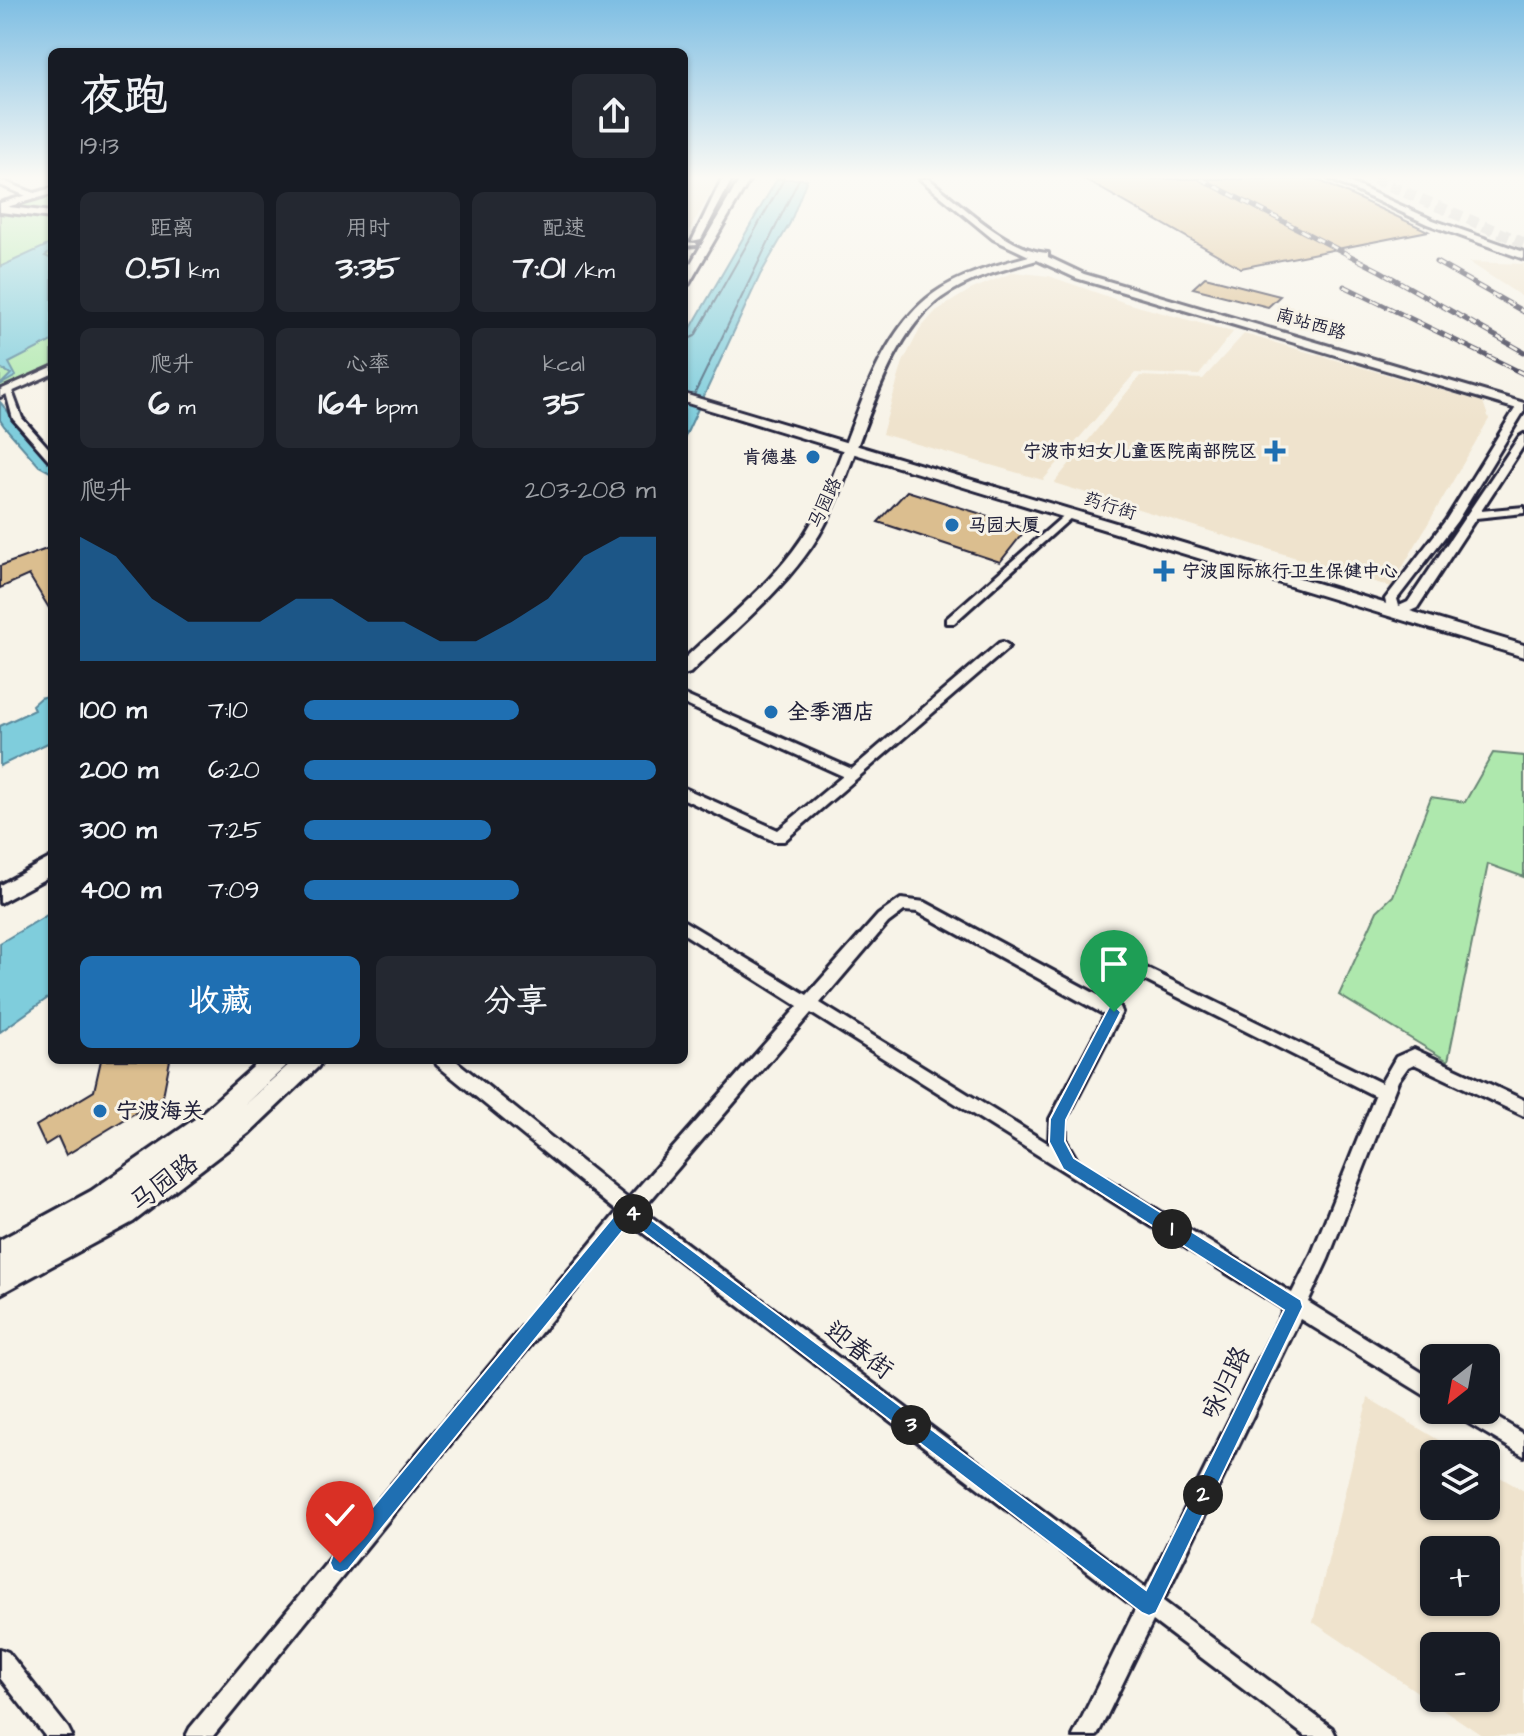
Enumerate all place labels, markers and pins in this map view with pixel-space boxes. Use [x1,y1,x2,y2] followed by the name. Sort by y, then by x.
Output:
[1023,439,1257,464] place label: 宁波市妇女儿童医院南部院区
[1264,440,1286,462] marker: 宁波市妇女儿童医院南部院区
[743,445,797,470] place label: 肯德基
[804,448,822,466] marker: 肯德基
[968,513,1040,538] place label: 马园大厦
[943,516,961,534] marker: 马园大厦
[1182,559,1398,584] place label: 宁波国际旅行卫生保健中心
[1153,560,1175,582] marker: 宁波国际旅行卫生保健中心
[787,697,875,728] place label: 全季酒店
[762,703,780,721] marker: 全季酒店
[1080,930,1148,1012] pin
[116,1096,204,1127] place label: 宁波海关
[91,1102,109,1120] marker: 宁波海关
[613,1194,653,1234] pin: 4
[1152,1209,1192,1249] pin: 1
[891,1405,931,1445] pin: 3
[1183,1475,1223,1515] pin: 2
[306,1481,374,1563] pin

